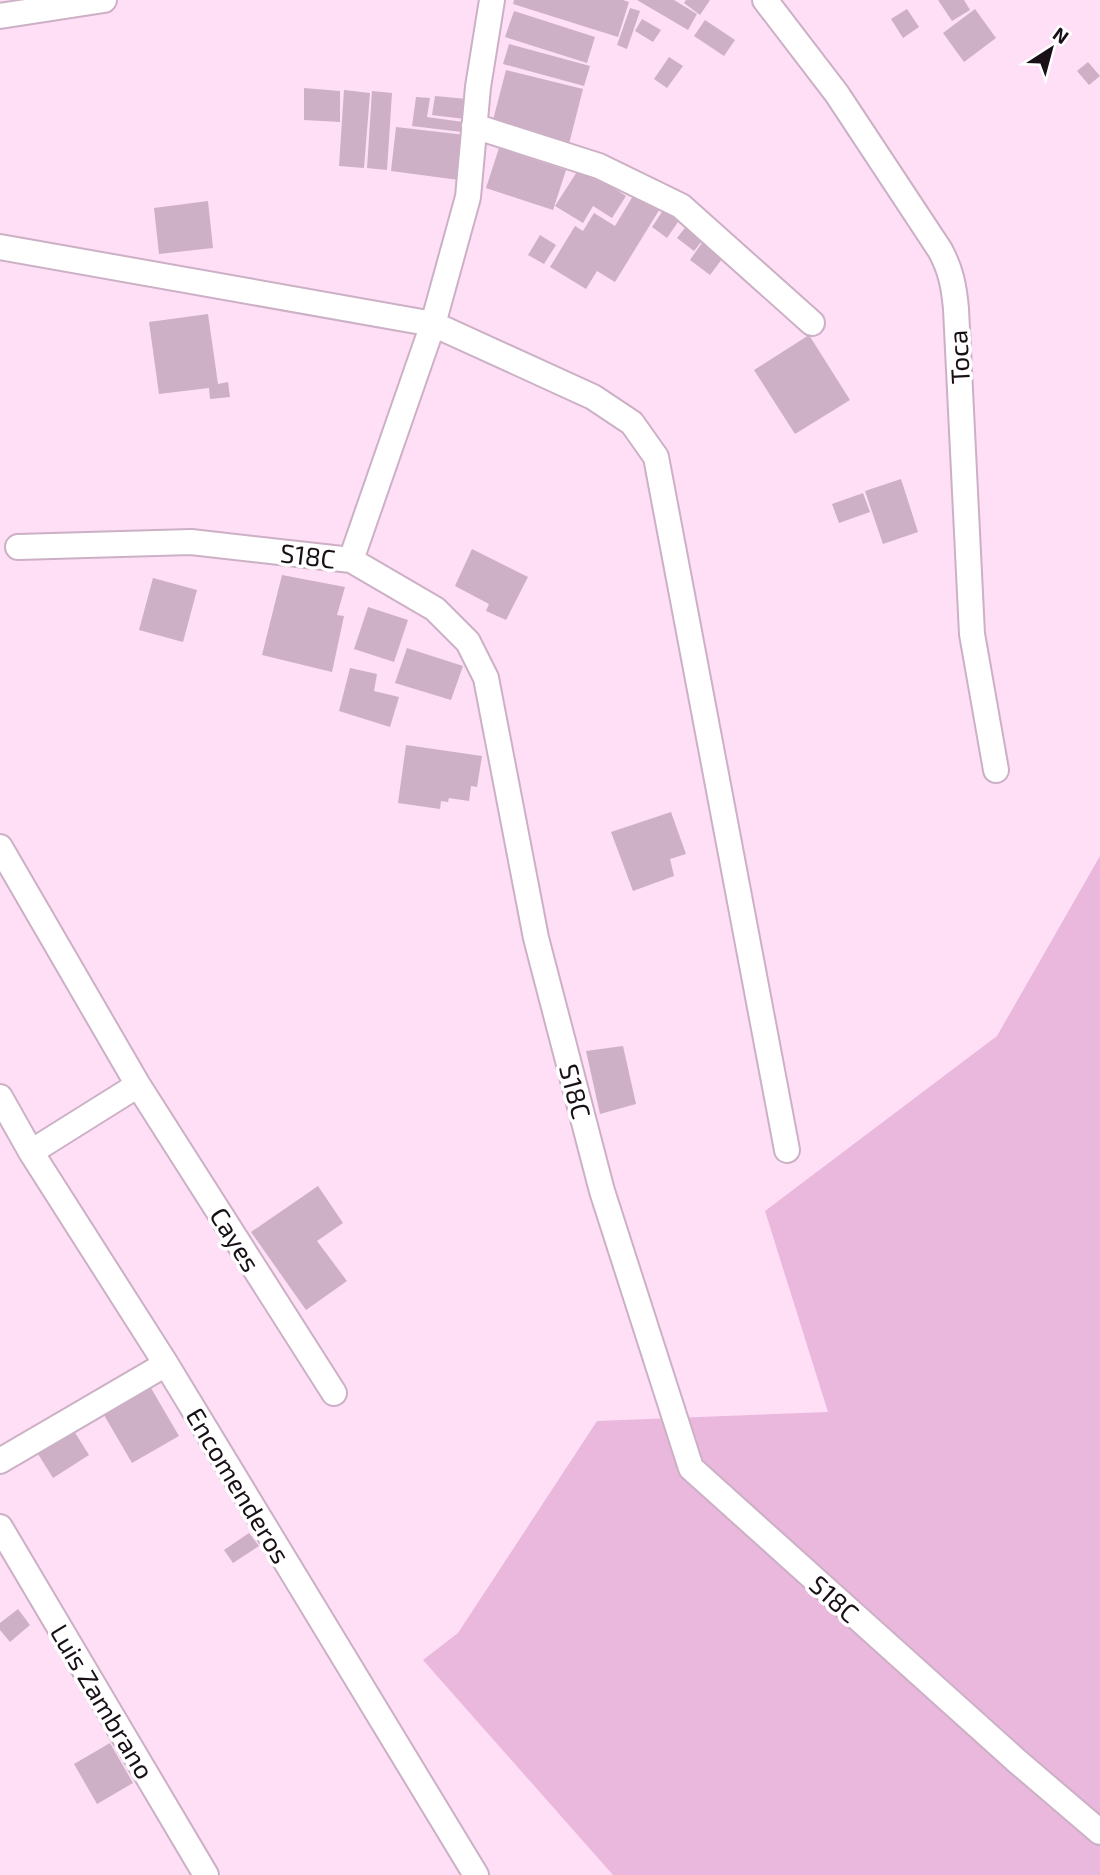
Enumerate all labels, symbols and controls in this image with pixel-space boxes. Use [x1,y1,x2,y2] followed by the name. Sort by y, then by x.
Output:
[1016,14,1086,84] north arrow
[1049,22,1074,48] text: N
[941,329,975,385] street label: Toca
[279,536,337,574] street label: S18C
[554,1060,598,1122] street label: S18C
[204,1201,268,1277] street label: Cayes
[180,1402,298,1568] street label: Encomenderos
[804,1568,866,1628] street label: S18C
[45,1618,161,1784] street label: Luis Zambrano

